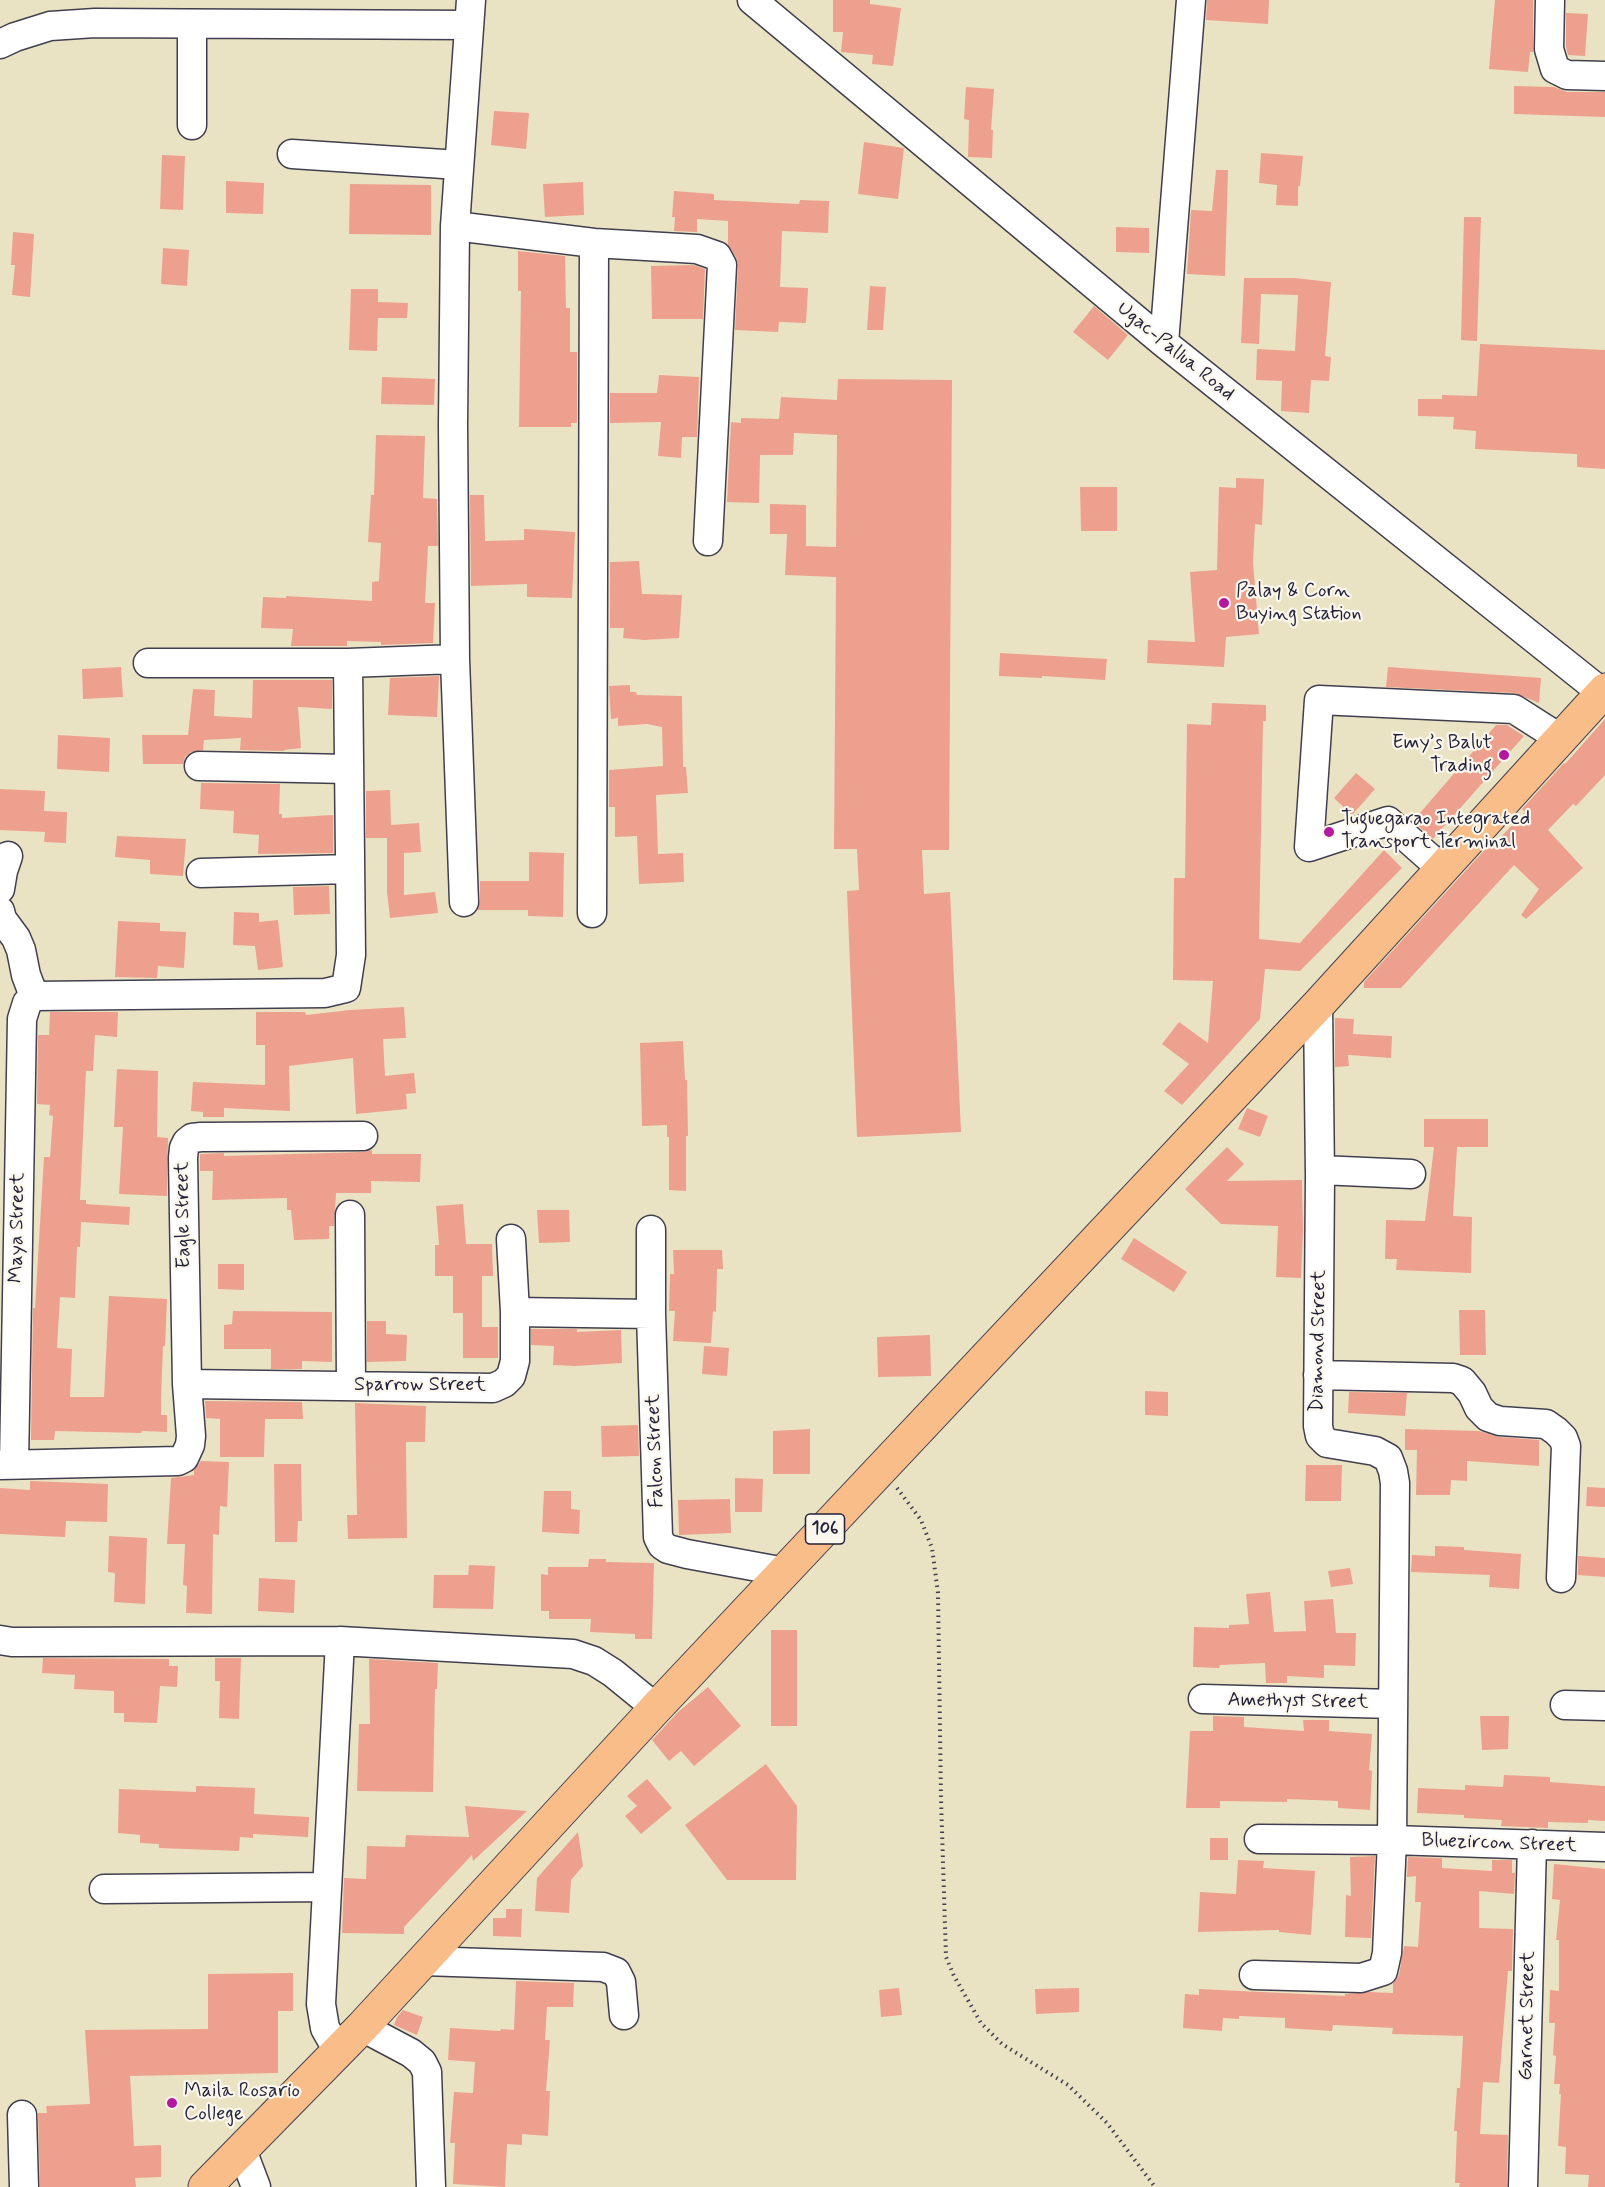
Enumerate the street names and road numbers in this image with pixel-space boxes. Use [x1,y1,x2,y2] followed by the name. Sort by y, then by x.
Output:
[1111,297,1239,407] street label: Ugac-Pallua Road
[171,1161,197,1269] street label: Eagle Street
[5,1173,31,1283] street label: Maya Street
[1306,1270,1332,1412] street label: Diamond Street
[354,1374,486,1398] street label: Sparrow Street
[642,1394,670,1508] street label: Falcon Street
[806,1514,844,1544] road number: 106
[1227,1689,1369,1715] street label: Amethyst Street
[1421,1829,1577,1859] street label: Bluezircon Street
[1515,1951,1541,2081] street label: Garnet Street

